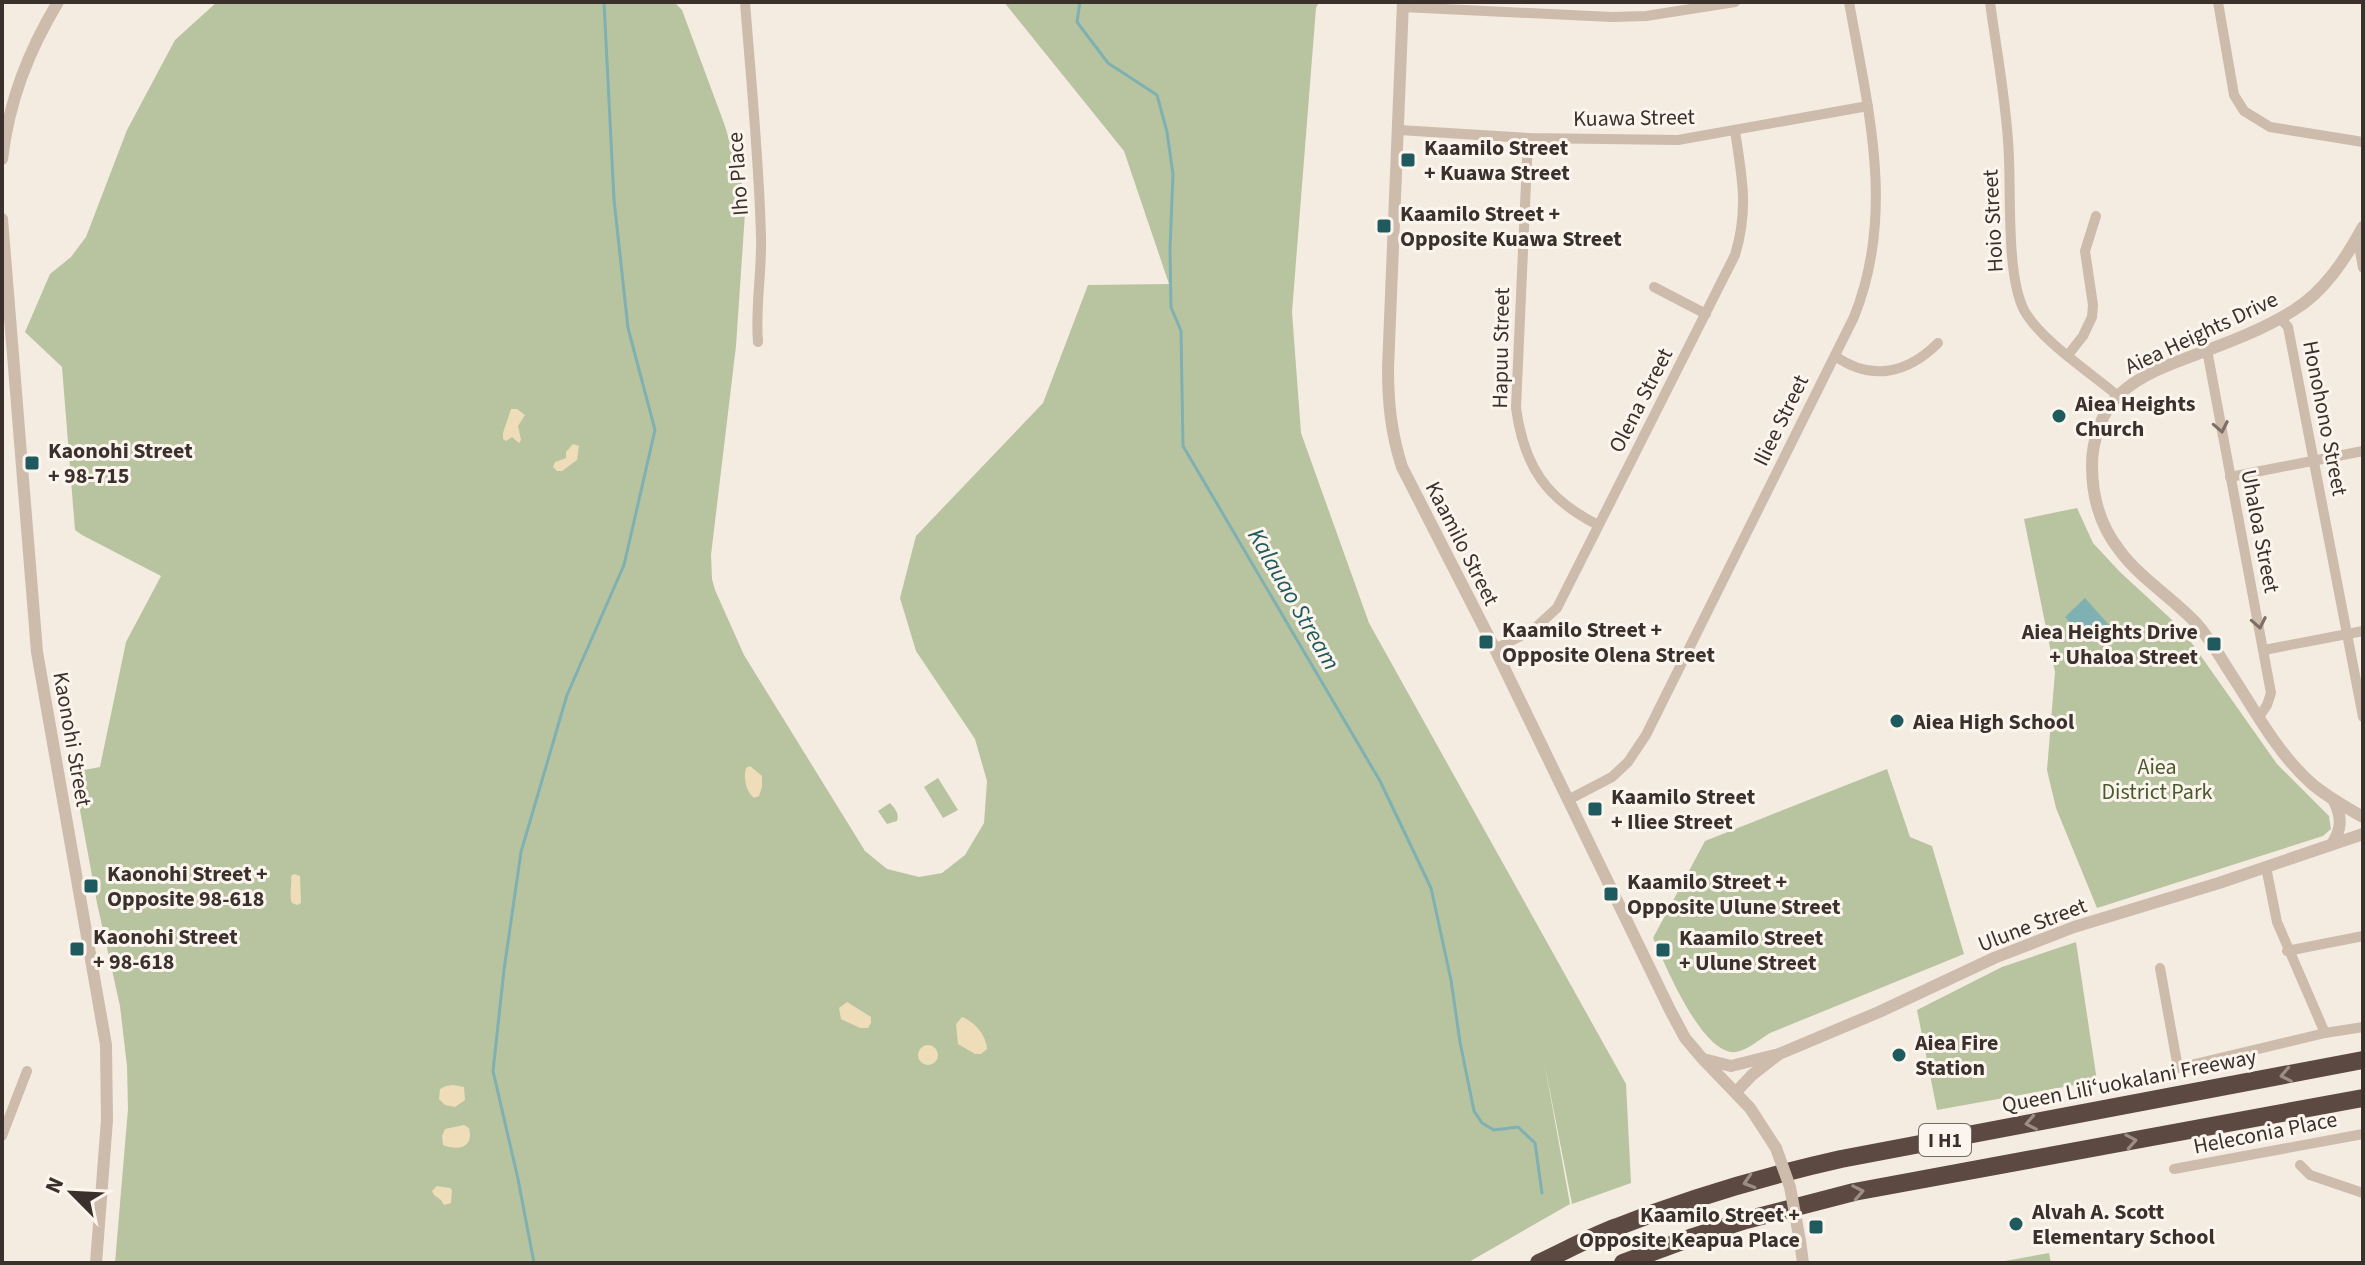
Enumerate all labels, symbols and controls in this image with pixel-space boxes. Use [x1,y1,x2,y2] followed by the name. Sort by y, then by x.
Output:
[1573,101,1696,135] street label: Kuawa Street
[719,131,757,217] street label: Iho Place
[1424,132,1570,189] place label: Kaamilo Street + Kuawa Street
[1399,151,1417,169] marker: Kaamilo Street + Kuawa Street
[1974,168,2012,273] street label: Hoio Street
[1400,198,1622,255] place label: Kaamilo Street + Opposite Kuawa Street
[1375,217,1393,235] marker: Kaamilo Street + Opposite Kuawa Street
[2120,283,2283,382] street label: Aiea Heights Drive
[1484,287,1518,409] street label: Hapuu Street
[2294,338,2356,499] street label: Honohono Street
[1601,342,1681,458] street label: Olena Street
[1745,369,1817,472] street label: Iliee Street
[2074,388,2196,445] place label: Aiea Heights Church
[2050,407,2068,425] marker: Aiea Heights Church
[2211,420,2228,434] one-way arrow
[48,435,193,492] place label: Kaonohi Street + 98-715
[23,454,41,472] marker: Kaonohi Street + 98-715
[2232,467,2288,596] street label: Uhaloa Street
[1417,476,1507,612] street label: Kaamilo Street
[1239,522,1348,677] water label: Kalauao Stream
[1502,614,1715,671] place label: Kaamilo Street + Opposite Olena Street
[2021,616,2199,673] place label: Aiea Heights Drive + Uhaloa Street
[2249,616,2266,630] one-way arrow
[1477,633,1495,651] marker: Kaamilo Street + Opposite Olena Street
[2205,635,2223,653] marker: Aiea Heights Drive + Uhaloa Street
[44,669,100,810] street label: Kaonohi Street
[1912,706,2075,738] place label: Aiea High School
[1888,712,1906,730] marker: Aiea High School
[2102,751,2213,808] park label: Aiea District Park
[1611,781,1756,838] place label: Kaamilo Street + Iliee Street
[1586,800,1604,818] marker: Kaamilo Street + Iliee Street
[107,858,268,915] place label: Kaonohi Street + Opposite 98-618
[1627,866,1841,923] place label: Kaamilo Street + Opposite Ulune Street
[82,877,100,895] marker: Kaonohi Street + Opposite 98-618
[1602,885,1620,903] marker: Kaamilo Street + Opposite Ulune Street
[1973,889,2092,960] street label: Ulune Street
[93,921,238,978] place label: Kaonohi Street + 98-618
[1679,922,1824,979] place label: Kaamilo Street + Ulune Street
[68,940,86,958] marker: Kaonohi Street + 98-618
[1654,941,1672,959] marker: Kaamilo Street + Ulune Street
[1914,1027,1998,1084] place label: Aiea Fire Station
[1999,1040,2260,1121] street label: Queen Liliʻuokalani Freeway
[1890,1046,1908,1064] marker: Aiea Fire Station
[2280,1065,2293,1082] one-way arrow
[2191,1103,2340,1163] street label: Heleconia Place
[2024,1114,2038,1131] one-way arrow
[1919,1124,1971,1156] road number: I H1
[2124,1133,2137,1150] one-way arrow
[32,1153,112,1233] north arrow
[37,1172,72,1198] text: N
[1743,1173,1757,1189] one-way arrow
[1851,1184,1864,1201] one-way arrow
[2031,1196,2215,1253] place label: Alvah A. Scott Elementary School
[1579,1199,1800,1256] place label: Kaamilo Street + Opposite Keapua Place
[2007,1215,2025,1233] marker: Alvah A. Scott Elementary School
[1807,1218,1825,1236] marker: Kaamilo Street + Opposite Keapua Place

